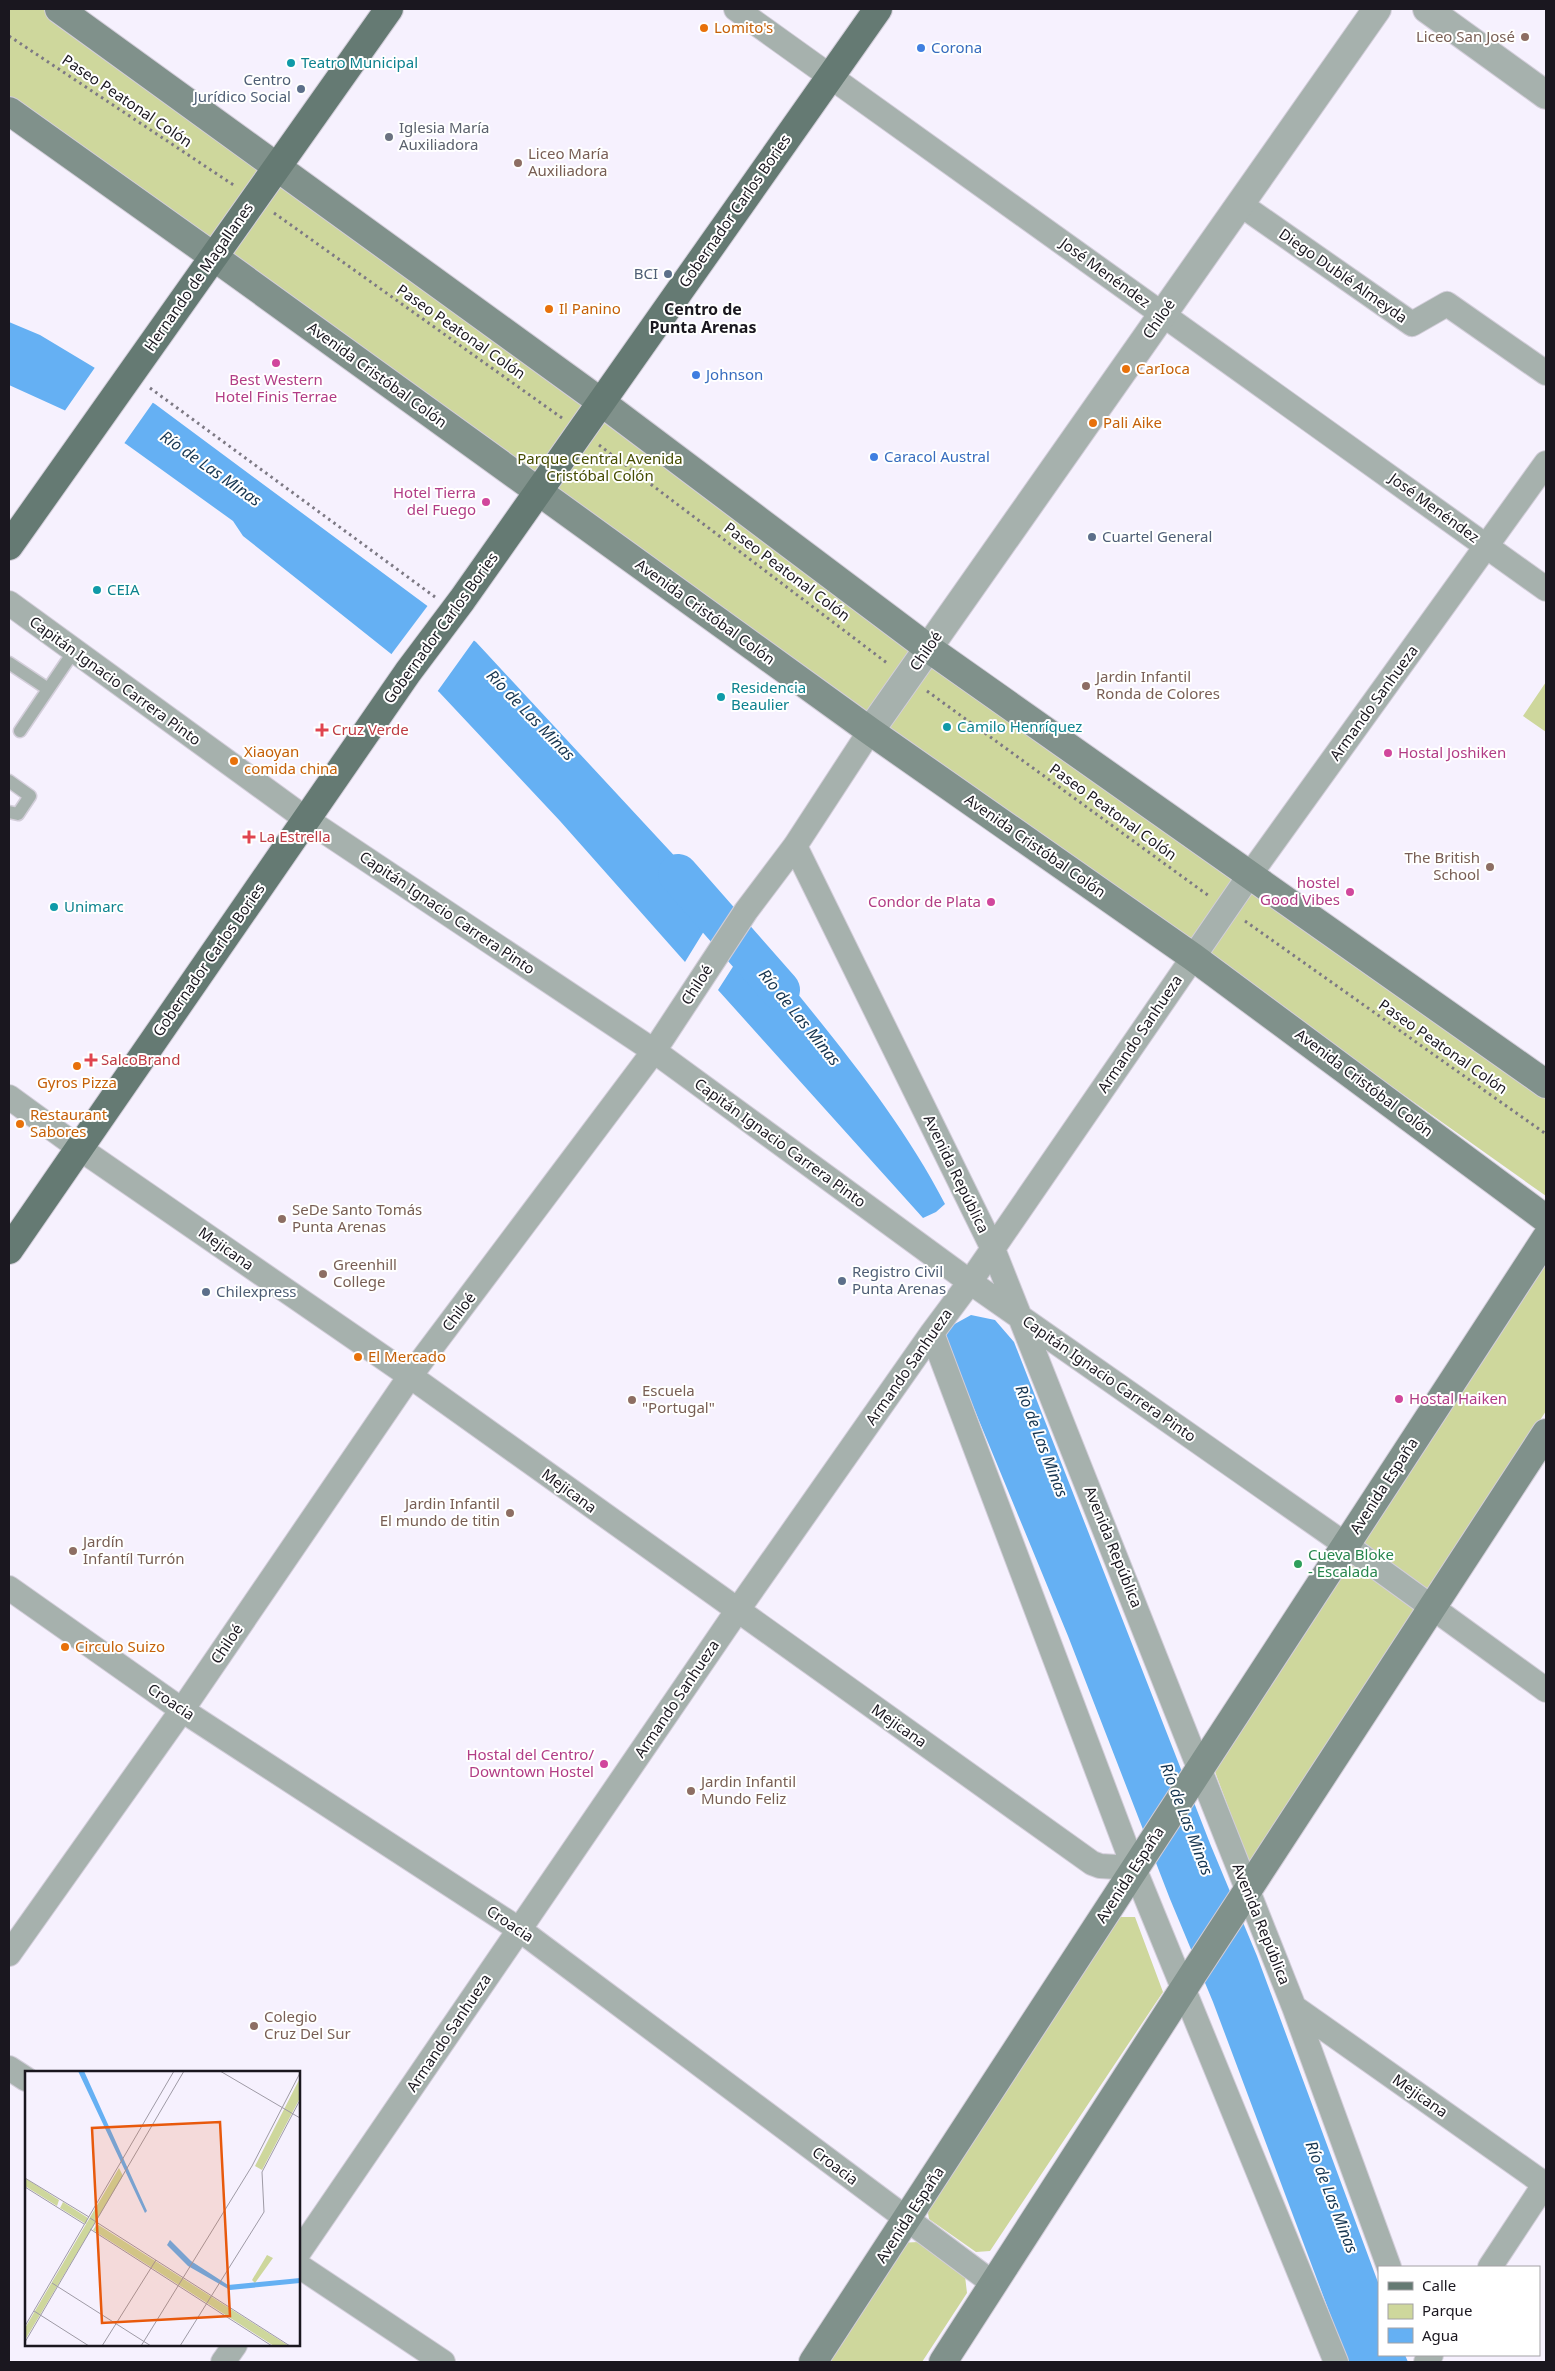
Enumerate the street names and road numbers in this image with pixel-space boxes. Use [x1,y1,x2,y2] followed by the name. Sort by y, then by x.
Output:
[59,49,196,151] street label: Paseo Peatonal Colón
[674,130,795,291] street label: Gobernador Carlos Bories
[139,198,257,355] street label: Hernando de Magallanes
[1276,223,1412,327] street label: Diego Dublé Almeyda
[1055,232,1154,312] street label: José Menéndez
[393,279,530,383] street label: Paseo Peatonal Colón
[1137,295,1179,342] street label: Chiloé
[304,317,451,432] street label: Avenida Cristóbal Colón
[1384,467,1483,547] street label: José Menéndez
[721,517,855,625] street label: Paseo Peatonal Colón
[378,548,502,707] street label: Gobernador Carlos Bories
[632,554,779,669] street label: Avenida Cristóbal Colón
[26,611,205,749] street label: Capitán Ignacio Carrera Pinto
[904,627,946,674] street label: Chiloé
[1325,641,1422,764] street label: Armando Sanhueza
[1046,758,1181,864] street label: Paseo Peatonal Colón
[961,789,1110,901] street label: Avenida Cristóbal Colón
[356,846,539,978] street label: Capitán Ignacio Carrera Pinto
[148,879,269,1040] street label: Gobernador Carlos Bories
[676,961,717,1008] street label: Chiloé
[1092,971,1186,1096] street label: Armando Sanhueza
[1375,994,1512,1098] street label: Paseo Peatonal Colón
[1292,1024,1438,1141] street label: Avenida Cristóbal Colón
[691,1073,870,1211] street label: Capitán Ignacio Carrera Pinto
[920,1111,994,1236] street label: Avenida República
[195,1222,258,1274] street label: Mejicana
[437,1288,479,1335] street label: Chiloé
[860,1304,956,1429] street label: Armando Sanhueza
[1019,1311,1200,1446] street label: Capitán Ignacio Carrera Pinto
[1344,1433,1422,1538] street label: Avenida España
[538,1464,601,1517] street label: Mejicana
[1080,1483,1147,1610] street label: Avenida República
[206,1620,247,1667] street label: Chiloé
[629,1636,723,1761] street label: Armando Sanhueza
[144,1678,199,1724] street label: Croacia
[868,1699,931,1751] street label: Mejicana
[1090,1822,1168,1927] street label: Avenida España
[1228,1860,1295,1987] street label: Avenida República
[483,1900,538,1946] street label: Croacia
[401,1970,495,2095] street label: Armando Sanhueza
[1389,2069,1452,2121] street label: Mejicana
[809,2141,863,2189] street label: Croacia
[870,2162,948,2267] street label: Avenida España

